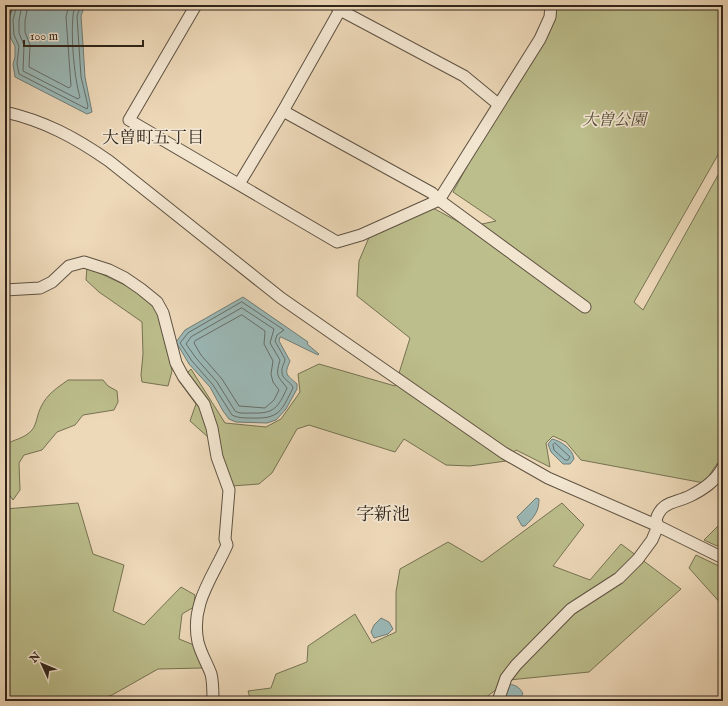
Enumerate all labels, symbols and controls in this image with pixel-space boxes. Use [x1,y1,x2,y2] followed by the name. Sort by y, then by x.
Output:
[24,22,143,48] scale bar
[30,29,58,44] text: 100 m
[582,111,649,131] park label: 大曽公園
[102,128,204,149] district label: 大曽町五丁目
[356,504,410,527] district label: 字新池
[22,644,62,684] north arrow
[26,649,44,667] text: N

